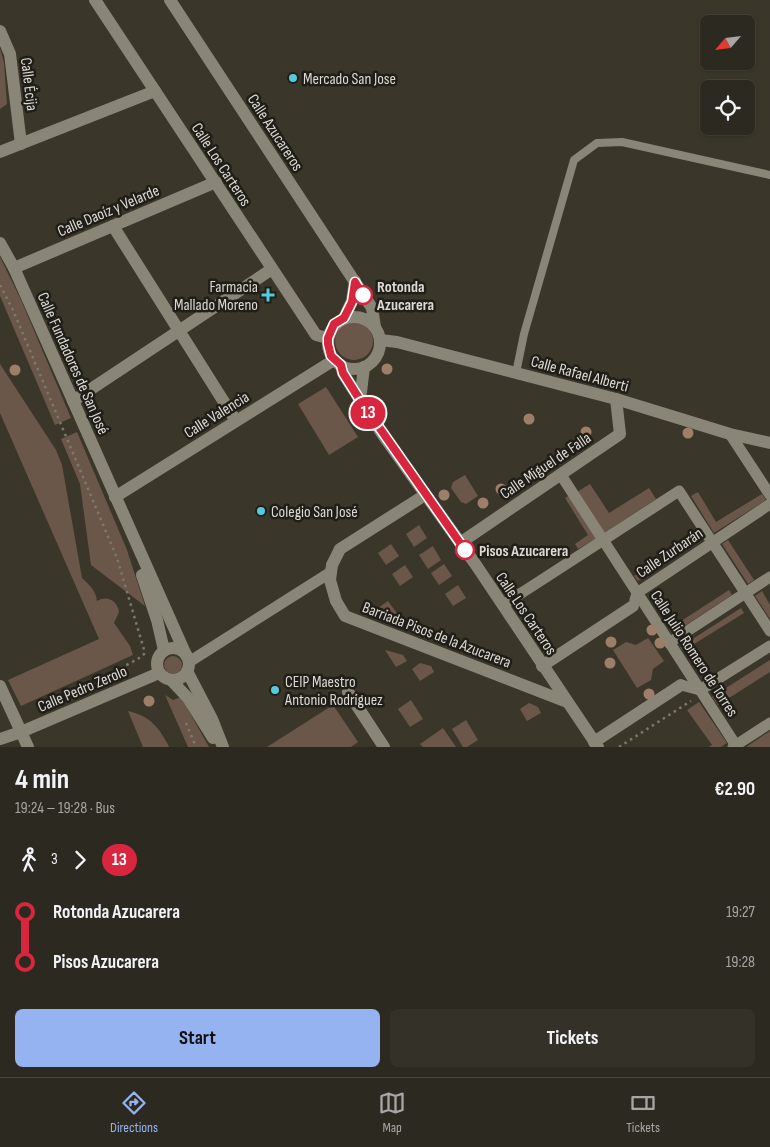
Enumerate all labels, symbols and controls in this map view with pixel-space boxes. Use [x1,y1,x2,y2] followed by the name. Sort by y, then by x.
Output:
[700,15,755,70] north arrow
[700,15,755,135] map controls
[16,56,41,112] street label: Calle Écija
[303,70,396,89] place label: Mercado San Jose
[287,72,299,84] marker: Mercado San Jose
[700,80,755,135] button: locate
[243,91,307,175] street label: Calle Azucareros
[187,120,255,210] street label: Calle Los Carteros
[55,181,162,241] street label: Calle Daoíz y Velarde
[174,278,258,315] place label: Farmacia Mallado Moreno
[376,278,434,315] place label: Rotonda Azucarera
[353,285,373,305] marker: Rotonda Azucarera
[262,289,274,301] marker: Farmacia Mallado Moreno
[33,290,113,438] street label: Calle Fundadores de San José
[529,352,630,397] street label: Calle Rafael Alberti
[181,388,253,443] street label: Calle Valencia
[346,397,390,429] line badge: 13
[360,402,376,423] text: 13
[497,429,595,504] street label: Calle Miguel de Falla
[271,503,358,522] place label: Colegio San José
[255,505,267,517] marker: Colegio San José
[633,524,707,582] street label: Calle Zurbarán
[455,540,475,560] marker: Pisos Azucarera
[479,542,568,561] place label: Pisos Azucarera
[491,569,560,659] street label: Calle Los Carteros
[646,587,742,721] street label: Calle Julio Romero de Torres
[359,598,514,673] street label: Barriada Pisos de la Azucarera
[35,662,130,717] street label: Calle Pedro Zerolo
[284,673,383,710] place label: CEIP Maestro Antonio Rodríguez
[269,684,281,696] marker: CEIP Maestro Antonio Rodríguez
[15,763,69,796] text: 4 min
[715,778,755,801] text: €2.90
[15,799,115,818] text: 19:24 – 19:28 · Bus
[15,846,43,874] icon: walk
[66,846,94,874] icon: forward
[112,849,127,870] text: 13
[51,850,58,869] text: 3
[53,901,180,924] text: Rotonda Azucarera
[726,903,755,922] text: 19:27
[53,951,159,974] text: Pisos Azucarera
[726,953,755,972] text: 19:28
[15,1009,380,1067] button: Start
[390,1009,755,1067] button: Tickets
[110,1089,158,1136] tab: Directions
[378,1089,406,1136] tab: Map
[626,1089,660,1136] tab: Tickets

